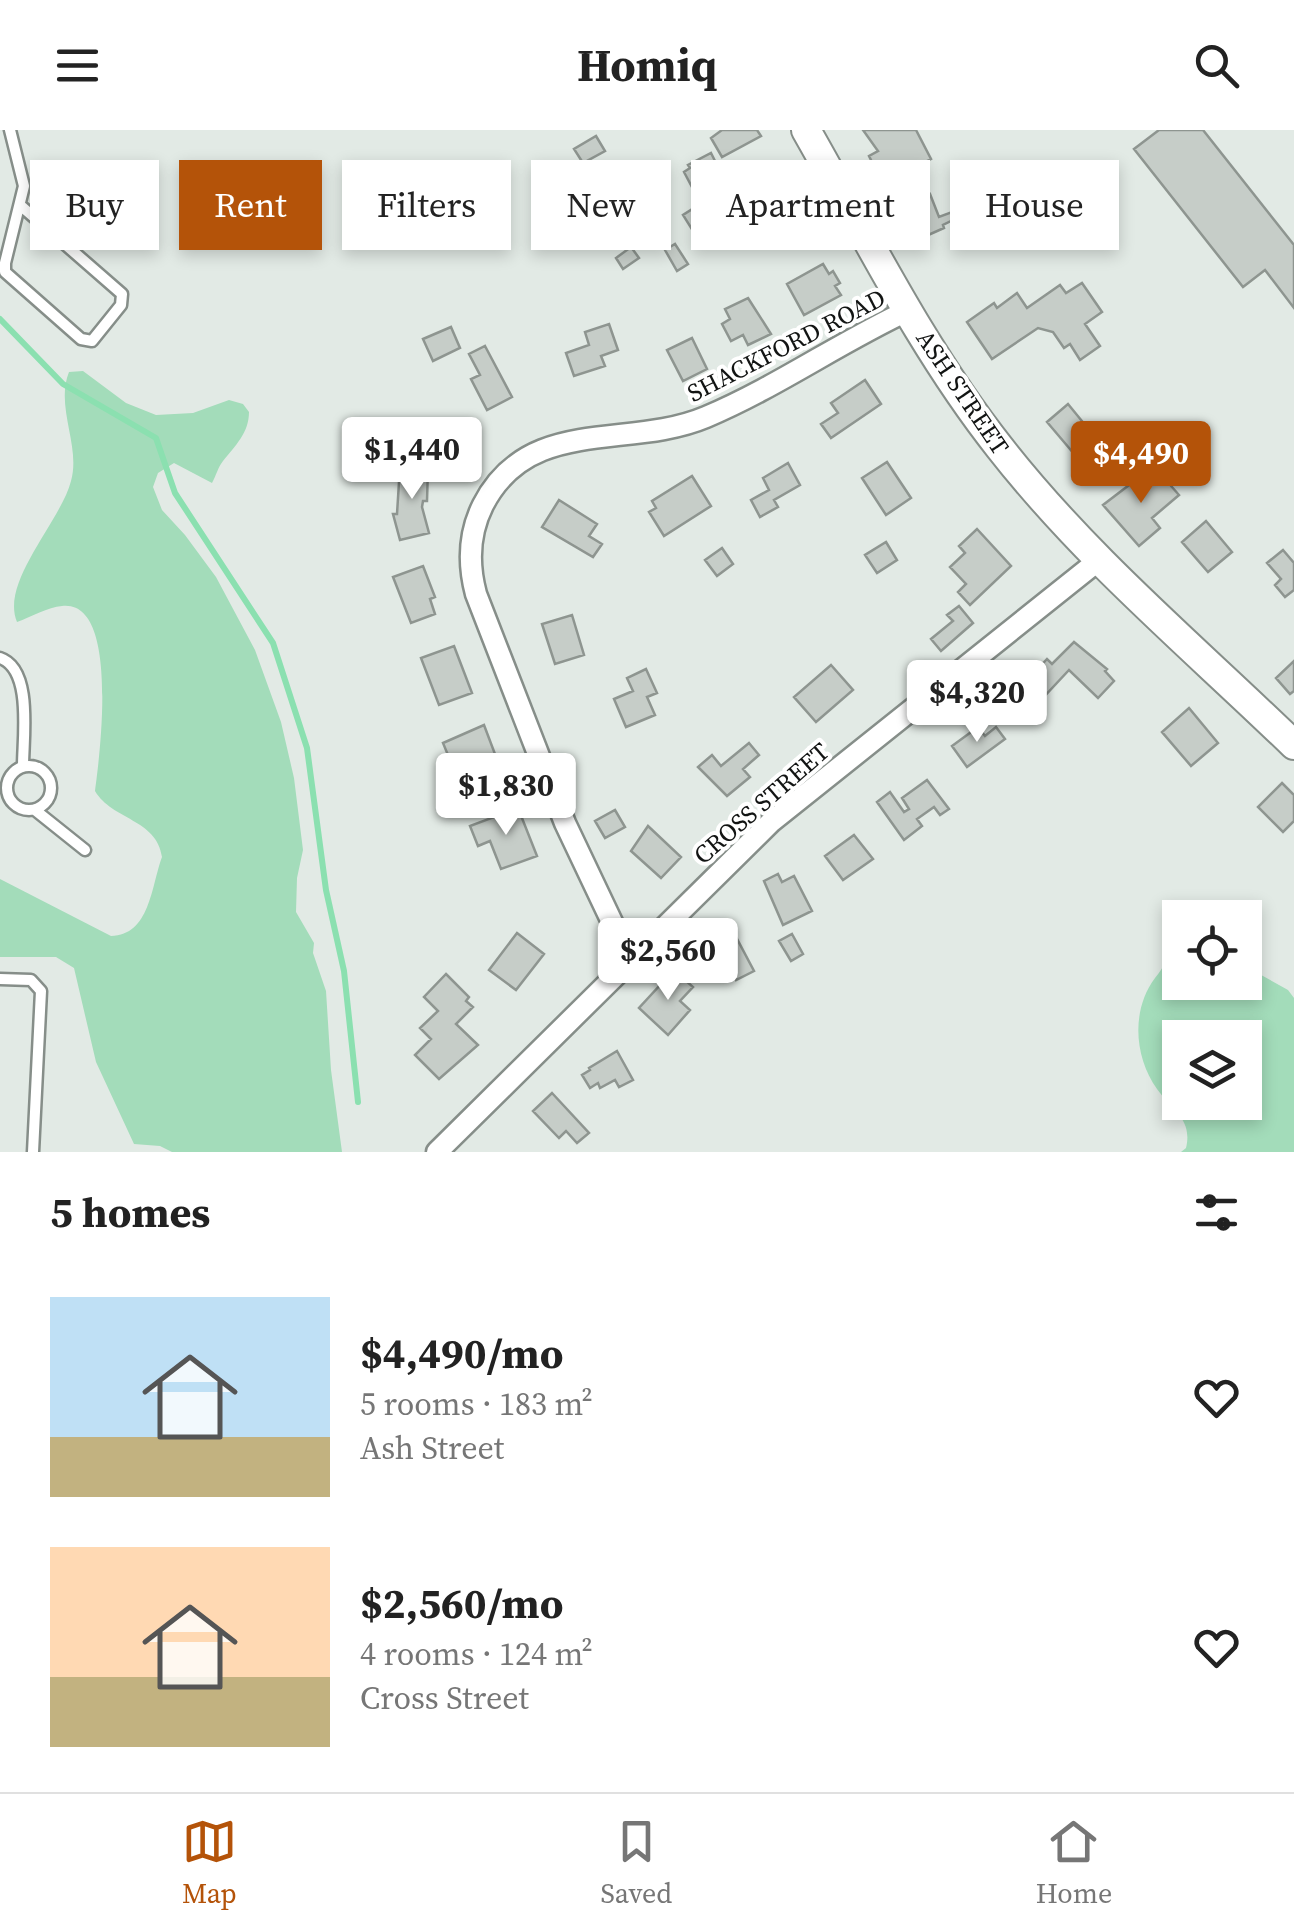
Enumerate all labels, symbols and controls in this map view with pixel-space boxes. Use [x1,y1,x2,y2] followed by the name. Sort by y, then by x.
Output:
[577,34,717,96] text: Homiq
[50,38,105,93] icon: menu
[1189,38,1244,93] icon: search
[30,160,159,250] chip: Buy
[179,160,322,250] chip: Rent
[342,160,511,250] chip: Filters
[531,160,671,250] chip: New
[691,160,930,250] chip: Apartment
[950,160,1119,250] chip: House
[681,280,891,410] street label: SHACKFORD ROAD
[909,323,1017,461] street label: ASH STREET
[331,417,493,502] pin: $1,440
[1060,421,1222,506] pin: $4,490
[364,427,460,471] text: $1,440
[1093,431,1189,475] text: $4,490
[896,660,1058,745] pin: $4,320
[929,670,1025,714] text: $4,320
[686,735,836,871] street label: CROSS STREET
[425,753,587,838] pin: $1,830
[458,763,554,807] text: $1,830
[1162,900,1262,1120] map controls
[1162,900,1262,1000] button: locate
[587,918,749,1003] pin: $2,560
[620,928,716,972] text: $2,560
[1162,1020,1262,1120] button: layers
[50,1183,210,1241] text: 5 homes
[1189,1185,1244,1240] icon: filters
[360,1324,563,1382] text: $4,490/mo
[130,1337,250,1457] icon: home
[1189,1370,1244,1425] icon: heart
[360,1382,593,1426] text: 5 rooms · 183 m²
[360,1426,504,1470] text: Ash Street
[360,1574,563,1632] text: $2,560/mo
[130,1587,250,1707] icon: home
[1189,1620,1244,1675] icon: heart
[360,1632,593,1676] text: 4 rooms · 124 m²
[360,1676,529,1720] text: Cross Street
[182,1814,237,1912] tab: Map
[600,1814,672,1912] tab: Saved
[1036,1814,1112,1912] tab: Home

